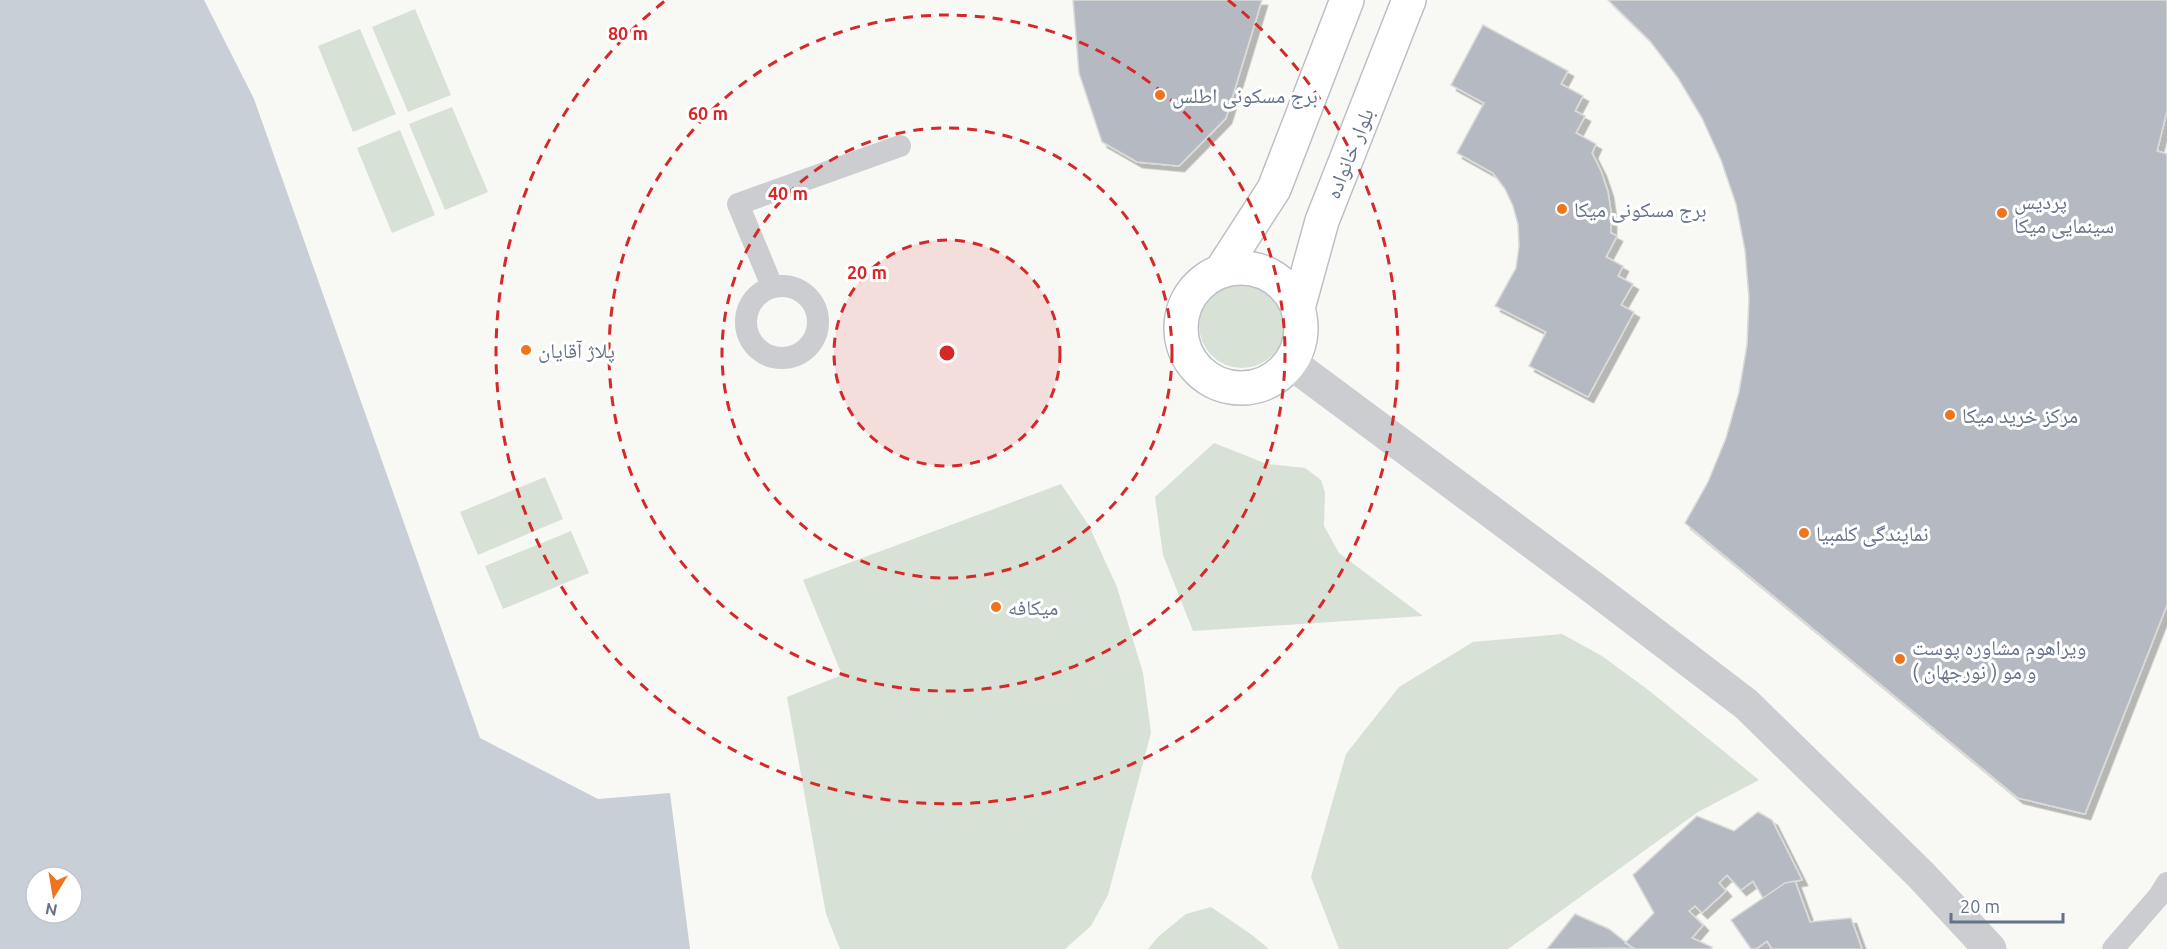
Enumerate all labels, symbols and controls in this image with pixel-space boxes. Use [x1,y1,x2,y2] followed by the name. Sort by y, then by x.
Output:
[608,23,648,43] text: 80 m
[1172,83,1318,109] place label: برج مسکونی اطلس
[1153,88,1167,102] marker: برج مسکونی اطلس
[688,103,728,123] text: 60 m
[1320,104,1379,202] street label: بلوار خانواده
[768,183,808,203] text: 40 m
[2014,189,2114,239] place label: پردیس سینمایی میکا
[1574,197,1707,223] place label: برج مسکونی میکا
[1555,202,1569,216] marker: برج مسکونی میکا
[1995,206,2009,220] marker: پردیس سینمایی میکا
[847,262,887,282] text: 20 m
[538,338,615,363] place label: پلاژ آقایان
[519,343,533,357] marker: پلاژ آقایان
[937,343,957,363] centre of rings
[1962,403,2078,427] place label: مرکز خرید میکا
[1943,408,1957,422] marker: مرکز خرید میکا
[1816,521,1929,547] place label: نمایندگی کلمبیا
[1797,526,1811,540] marker: نمایندگی کلمبیا
[1008,595,1058,619] place label: میکافه
[989,600,1003,614] marker: میکافه
[1912,635,2086,684] place label: ویراهوم مشاوره پوست و مو ( نورجهان )
[1893,652,1907,666] marker: ویراهوم مشاوره پوست و مو ( نورجهان )
[24,865,84,925] north arrow
[1951,886,2064,924] scale bar
[1960,896,2000,916] text: 20 m
[44,900,59,920] text: N

